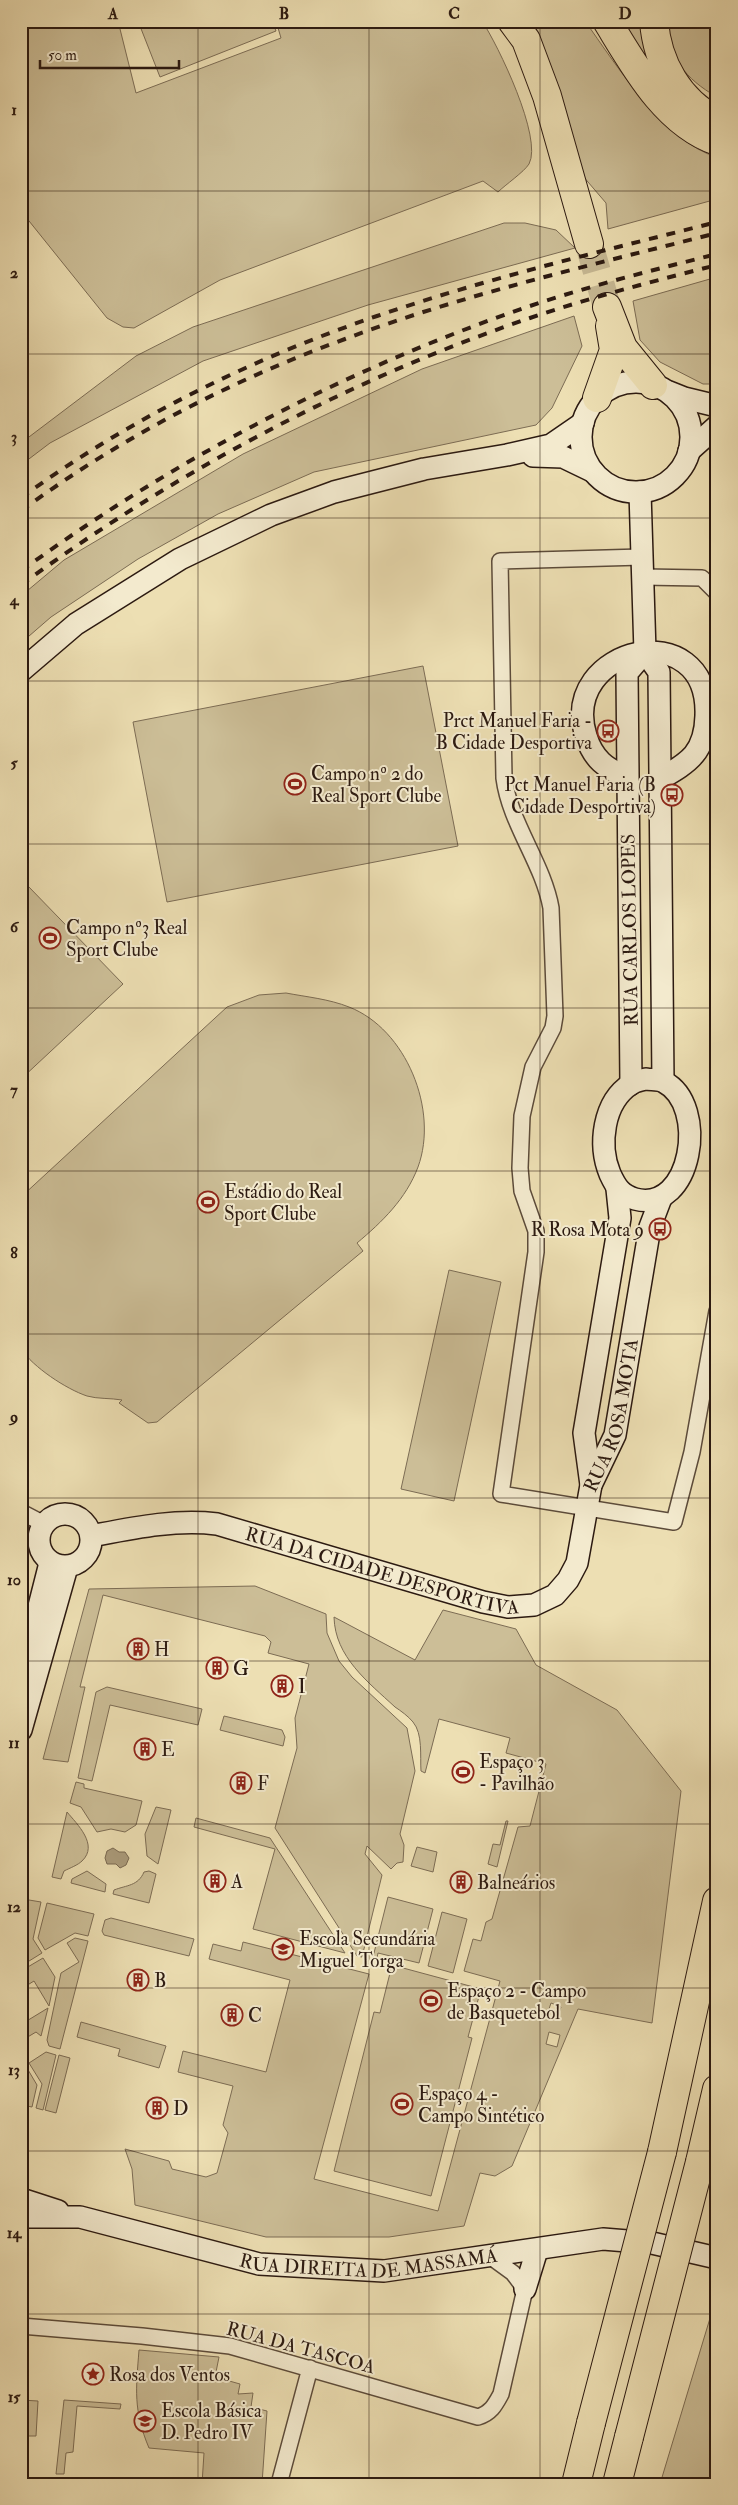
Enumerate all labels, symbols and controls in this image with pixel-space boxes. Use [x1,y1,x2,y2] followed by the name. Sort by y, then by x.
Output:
[107,4,119,24] text: A
[279,4,289,24] text: B
[448,4,460,24] text: C
[618,4,632,24] text: D
[40,38,179,70] scale bar
[48,46,77,65] text: 50 m
[11,100,17,120] text: 1
[10,263,18,283] text: 2
[11,427,17,447] text: 3
[9,590,20,610] text: 4
[436,709,592,756] place label: Prct Manuel Faria - B Cidade Desportiva
[596,719,620,743] bus stop icon: Prct Manuel Faria - B Cidade Desportiva
[10,753,18,773] text: 5
[311,762,441,809] place label: Campo nº 2 do Real Sport Clube
[283,772,307,796] sports icon: Campo nº 2 do Real Sport Clube
[504,773,656,820] place label: Pct Manuel Faria (B Cidade Desportiva)
[660,783,684,807] bus stop icon: Pct Manuel Faria (B Cidade Desportiva)
[616,834,644,1026] street label: RUA CARLOS LOPES
[66,916,187,963] place label: Campo nº3 Real Sport Clube
[10,917,20,937] text: 6
[38,926,62,950] sports icon: Campo nº3 Real Sport Clube
[10,1080,18,1100] text: 7
[224,1180,342,1227] place label: Estádio do Real Sport Clube
[196,1190,220,1214] sports icon: Estádio do Real Sport Clube
[648,1217,672,1241] bus stop icon: R Rosa Mota 9
[531,1218,644,1242] place label: R Rosa Mota 9
[10,1243,18,1263] text: 8
[578,1337,644,1496] street label: RUA ROSA MOTA
[8,1407,18,1427] text: 9
[242,1522,520,1620] street label: RUA DA CIDADE DESPORTIVA
[7,1570,21,1590] text: 10
[126,1637,150,1661] building icon: H
[154,1638,170,1662] place label: H
[205,1656,229,1680] building icon: G
[233,1657,249,1681] place label: G
[270,1674,294,1698] building icon: I
[298,1675,306,1699] place label: I
[8,1733,20,1753] text: 11
[133,1737,157,1761] building icon: E
[161,1738,175,1762] place label: E
[479,1750,554,1796] place label: Espaço 3 - Pavilhão
[451,1760,475,1784] sports icon: Espaço 3 - Pavilhão
[229,1771,253,1795] building icon: F
[257,1772,269,1796] place label: F
[203,1869,227,1893] building icon: A
[230,1870,243,1894] place label: A
[449,1870,473,1894] building icon: Balneários
[477,1871,555,1895] place label: Balneários
[7,1897,21,1917] text: 12
[299,1927,436,1973] place label: Escola Secundária Miguel Torga
[271,1937,295,1961] school or university icon: Escola Secundária Miguel Torga
[126,1968,150,1992] building icon: B
[154,1969,166,1993] place label: B
[447,1979,586,2025] place label: Espaço 2 - Campo de Basquetebol
[419,1989,443,2013] sports icon: Espaço 2 - Campo de Basquetebol
[220,2003,244,2027] building icon: C
[248,2004,262,2028] place label: C
[8,2060,20,2080] text: 13
[418,2082,544,2129] place label: Espaço 4 - Campo Sintético
[390,2092,414,2116] sports icon: Espaço 4 - Campo Sintético
[145,2096,169,2120] building icon: D
[173,2097,188,2121] place label: D
[7,2223,23,2243] text: 14
[237,2242,499,2284] street label: RUA DIREITA DE MASSAMÁ
[224,2317,378,2379] street label: RUA DA TASCOA
[81,2362,105,2386] place icon: Rosa dos Ventos
[109,2363,230,2387] place label: Rosa dos Ventos
[8,2387,21,2407] text: 15
[161,2399,262,2445] place label: Escola Básica D. Pedro IV
[133,2409,157,2433] school or university icon: Escola Básica D. Pedro IV

